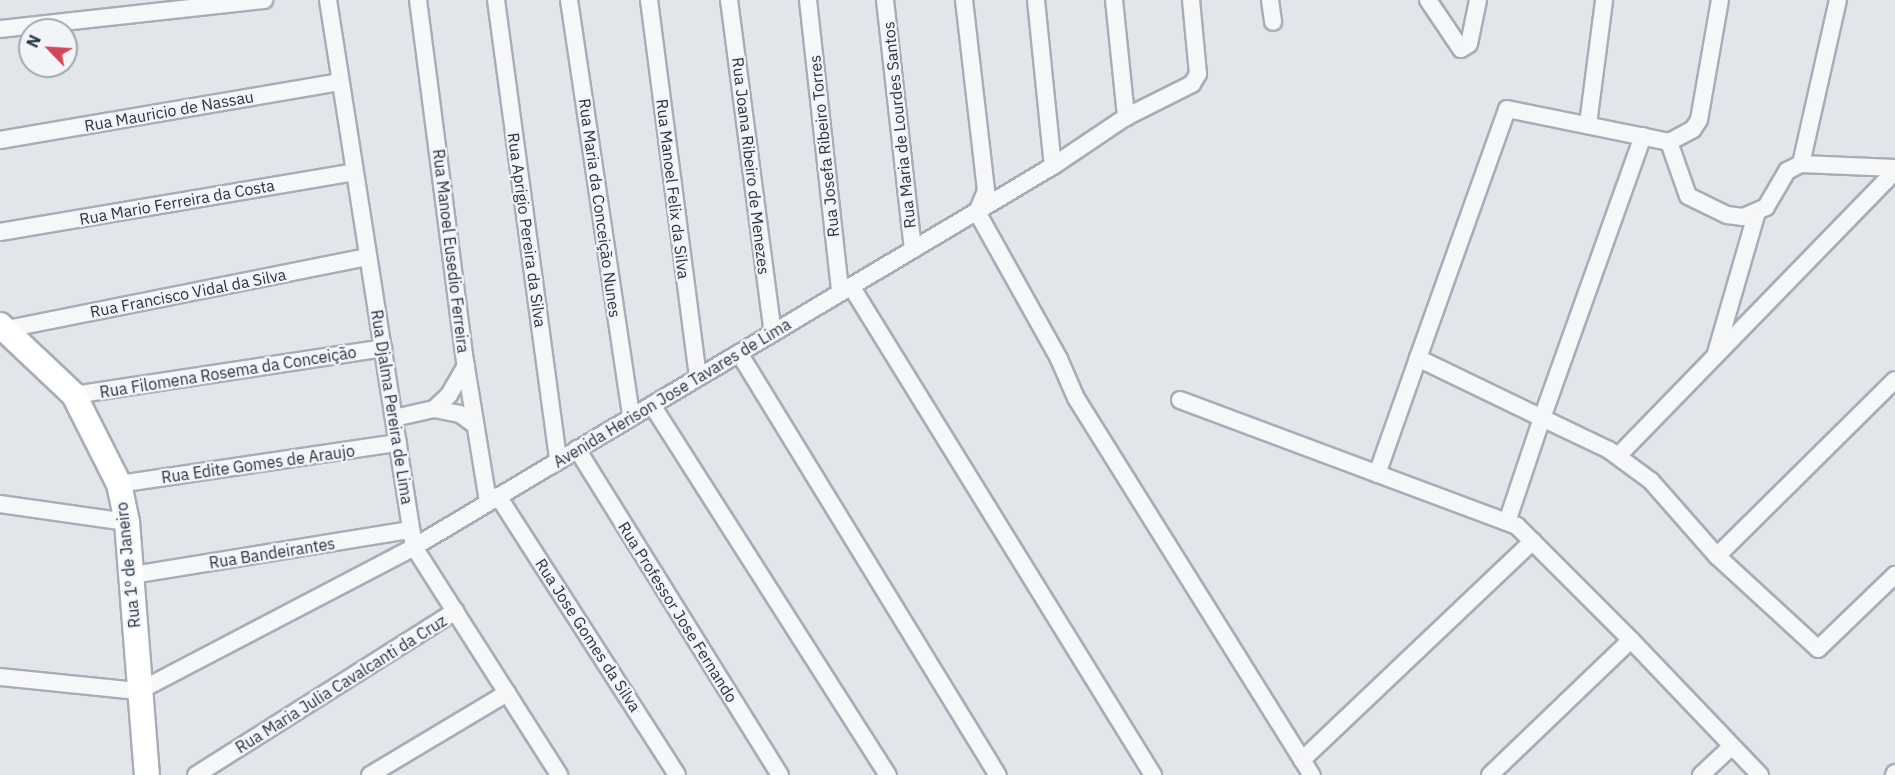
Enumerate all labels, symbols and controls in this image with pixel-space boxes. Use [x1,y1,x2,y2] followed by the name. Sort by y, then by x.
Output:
[18,18,78,78] north arrow
[879,21,919,229] street label: Rua Maria de Lourdes Santos
[22,32,45,51] text: N
[805,54,843,238] street label: Rua Josefa Ribeiro Torres
[728,56,774,276] street label: Rua Joana Ribeiro de Menezes
[83,87,255,135] street label: Rua Mauricio de Nassau
[575,97,625,319] street label: Rua Maria da Conceição Nunes
[652,98,694,280] street label: Rua Manoel Felix da Silva
[504,131,550,329] street label: Rua Aprigio Pereira da Silva
[429,148,473,354] street label: Rua Manoel Eusedio Ferreira
[78,175,276,229] street label: Rua Mario Ferreira da Costa
[88,265,288,321] street label: Rua Francisco Vidal da Silva
[367,308,417,506] street label: Rua Djalma Pereira de Lima
[550,314,794,472] street label: Avenida Herison Jose Tavares de Lima
[98,342,358,402] street label: Rua Filomena Rosema da Conceição
[160,441,356,487] street label: Rua Edite Gomes de Araujo
[112,501,144,629] street label: Rua 1º de Janeiro
[614,518,742,706] street label: Rua Professor Jose Fernando
[208,534,336,572] street label: Rua Bandeirantes
[531,555,645,715] street label: Rua Jose Gomes da Silva
[232,611,450,757] street label: Rua Maria Julia Cavalcanti da Cruz

